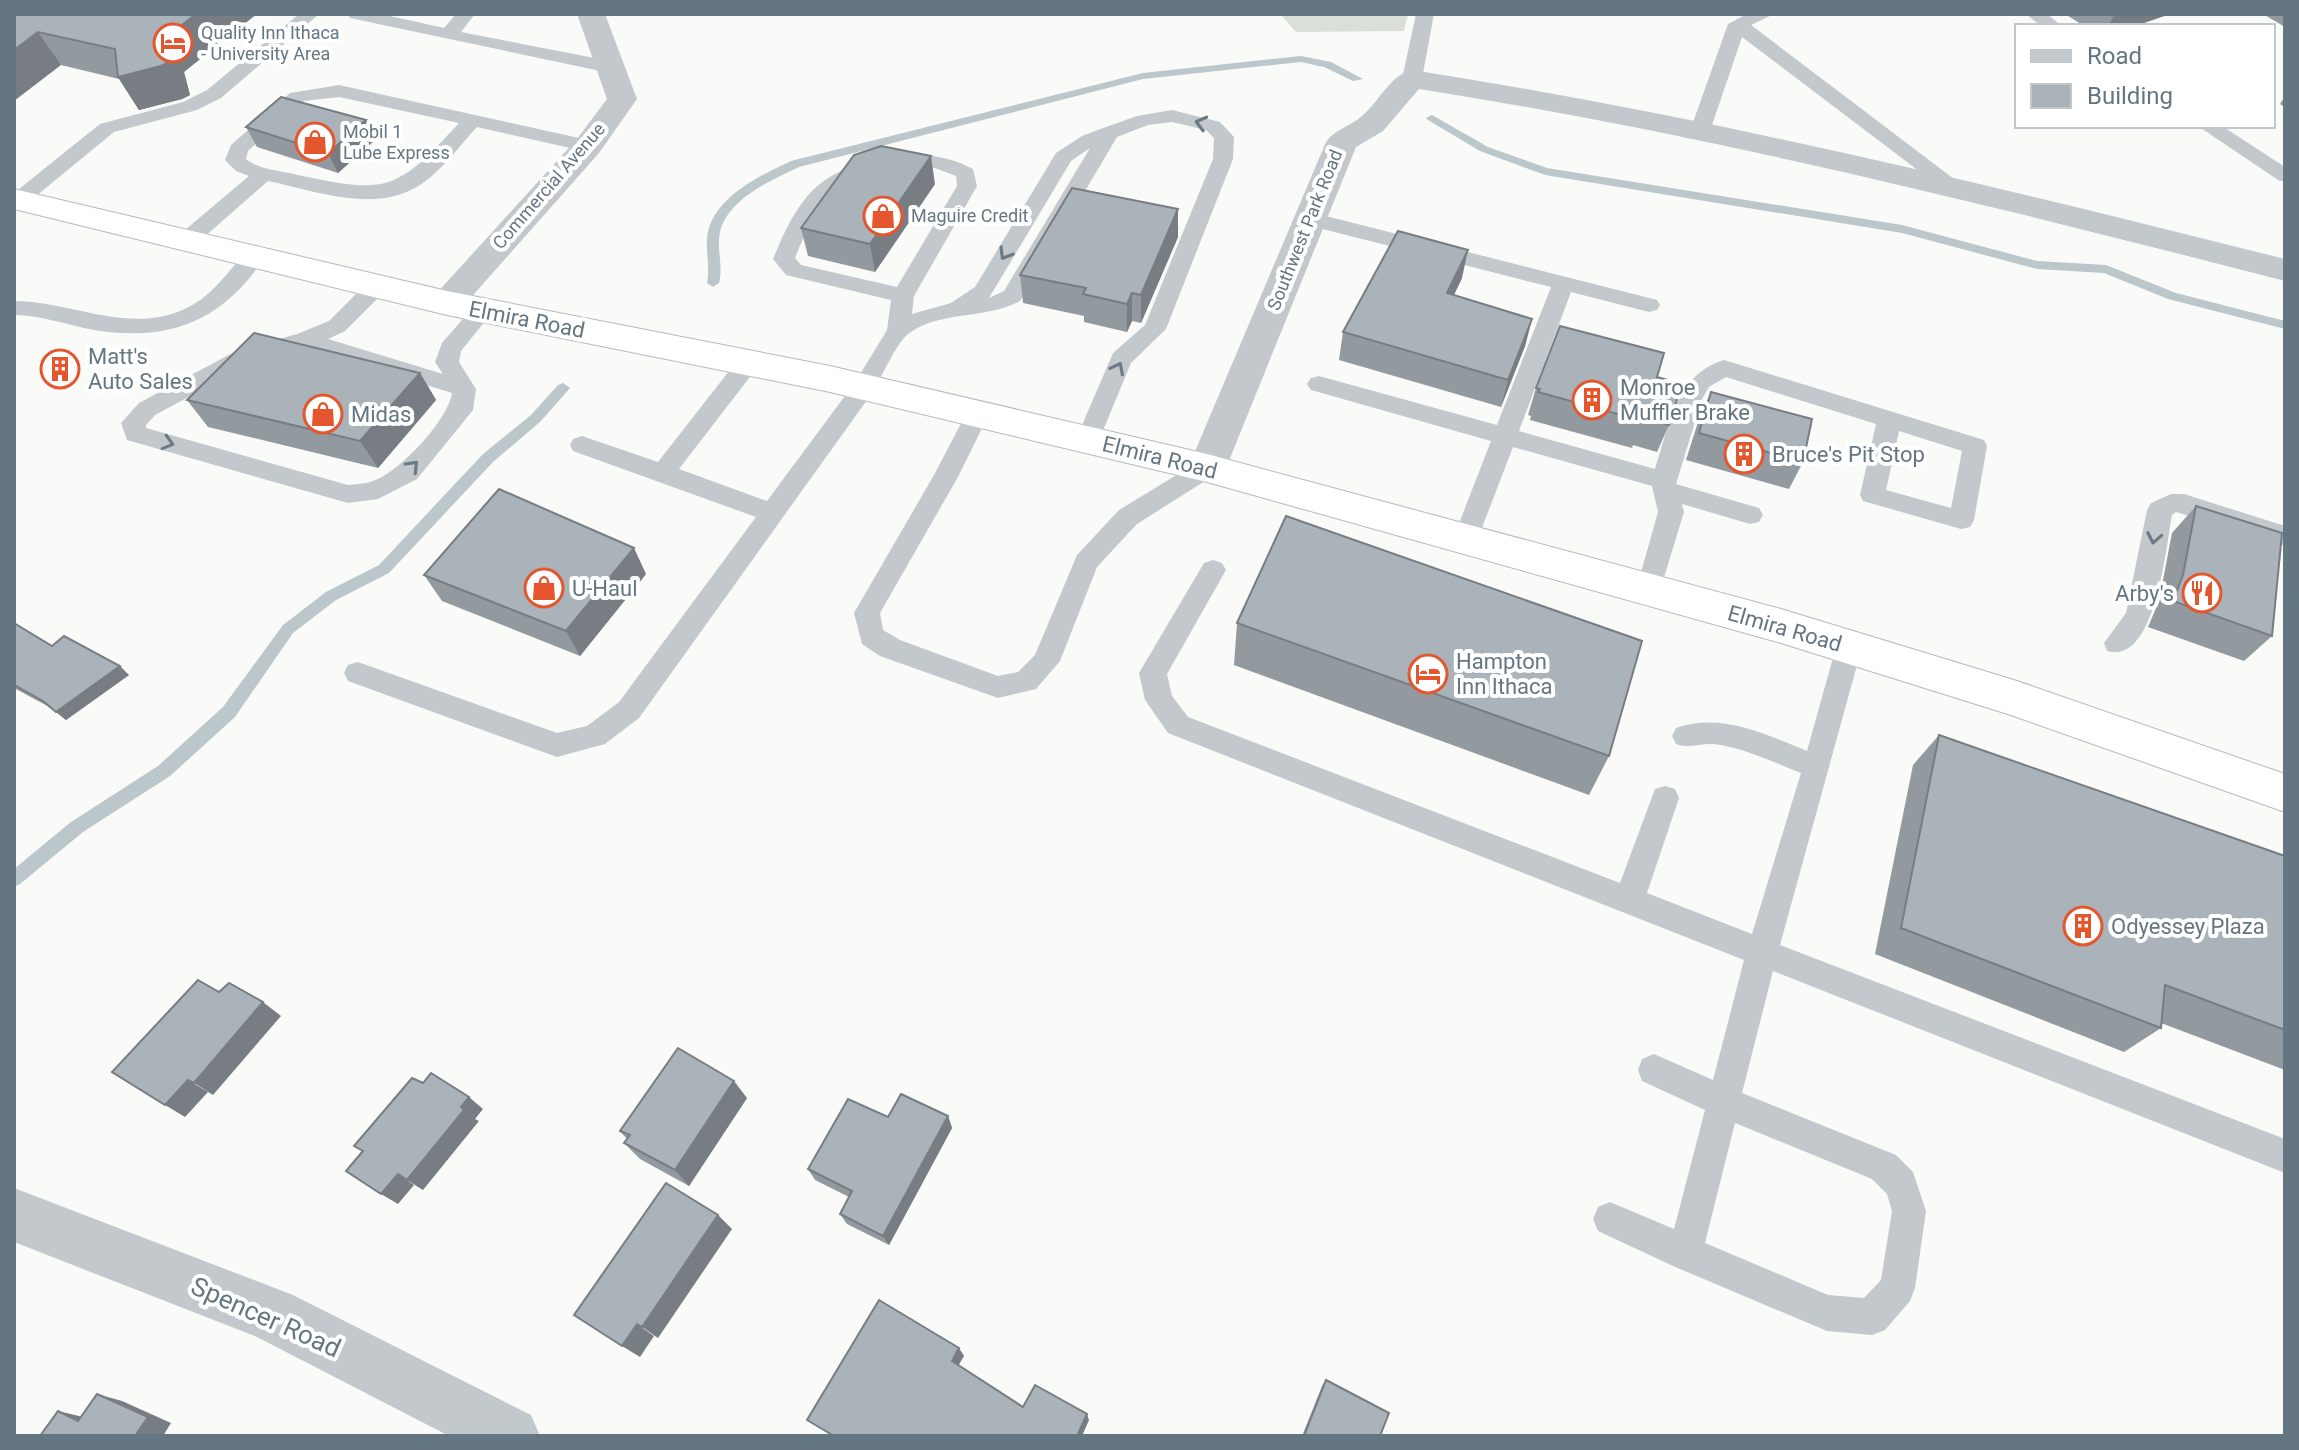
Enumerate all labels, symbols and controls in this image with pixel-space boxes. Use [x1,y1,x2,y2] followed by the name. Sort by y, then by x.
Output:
[152,22,194,64] hotel icon: Quality Inn Ithaca - University Area
[201,22,340,64] place label: Quality Inn Ithaca - University Area
[2015,24,2275,128] legend
[2087,42,2142,70] text: Road
[2087,82,2173,110] text: Building
[1194,116,1208,133] one-way arrow
[488,118,609,253] street label: Commercial Avenue
[294,121,336,163] shop icon: Mobil 1 Lube Express
[343,121,450,163] place label: Mobil 1 Lube Express
[1263,146,1346,313] street label: Southwest Park Road
[862,195,904,237] shop icon: Maguire Credit
[911,205,1029,226] place label: Maguire Credit
[999,245,1015,260] one-way arrow
[467,296,587,343] street label: Elmira Road
[88,344,193,394] place label: Matt's Auto Sales
[39,348,81,390] building icon: Matt's Auto Sales
[1108,362,1124,376] one-way arrow
[1620,375,1750,425] place label: Monroe Muffler Brake
[1571,379,1613,421] building icon: Monroe Muffler Brake
[302,393,344,435] shop icon: Midas
[351,402,411,427] place label: Midas
[1100,431,1220,484] street label: Elmira Road
[1723,433,1765,475] building icon: Bruce's Pit Stop
[161,434,175,450] one-way arrow
[1772,442,1925,467] place label: Bruce's Pit Stop
[403,461,418,475] one-way arrow
[2146,531,2163,545] one-way arrow
[523,567,565,609] shop icon: U-Haul
[2181,572,2223,614] restaurant icon: Arby's
[572,576,637,601] place label: U-Haul
[2115,581,2174,606] place label: Arby's
[1725,600,1845,657] street label: Elmira Road
[1456,649,1553,699] place label: Hampton Inn Ithaca
[1407,653,1449,695] hotel icon: Hampton Inn Ithaca
[2062,905,2104,947] building icon: Odyessey Plaza
[2111,914,2265,939] place label: Odyessey Plaza
[187,1271,345,1363] street label: Spencer Road

